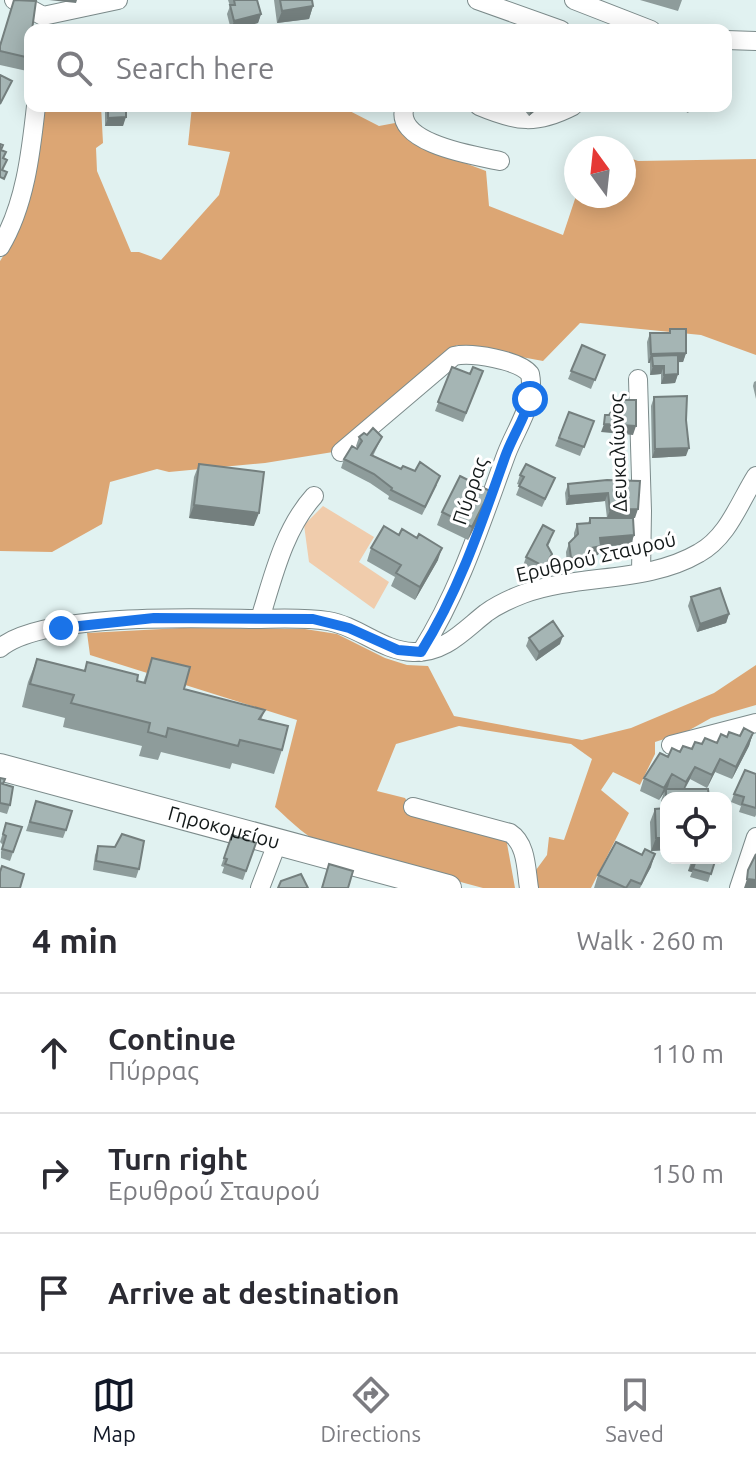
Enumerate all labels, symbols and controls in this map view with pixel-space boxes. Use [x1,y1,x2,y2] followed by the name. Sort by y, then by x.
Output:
[24,24,732,112] search box
[52,46,96,90] icon: search
[116,51,275,85] text: Search here
[564,136,636,208] north arrow
[512,381,548,417] route start
[604,393,631,513] street label: Δευκαλίωνος
[447,454,492,528] street label: Πύρρας
[514,527,678,586] street label: Ερυθρού Σταυρού
[43,610,79,646] route end
[660,792,732,864] map controls
[660,792,732,864] button: locate
[166,801,283,853] street label: Γηροκομείου
[32,921,118,959] text: 4 min
[576,926,724,955] text: Walk · 260 m
[108,1022,236,1056] text: Continue
[32,1031,76,1075] icon: ahead
[652,1039,724,1068] text: 110 m
[108,1056,199,1085] text: Πύρρας
[108,1142,248,1176] text: Turn right
[32,1151,76,1195] icon: right
[652,1159,724,1188] text: 150 m
[108,1176,320,1205] text: Ερυθρού Σταυρού
[32,1271,76,1315] icon: arrive
[108,1276,400,1310] text: Arrive at destination
[92,1373,136,1446] tab: Map
[320,1373,421,1446] tab: Directions
[605,1373,664,1446] tab: Saved

